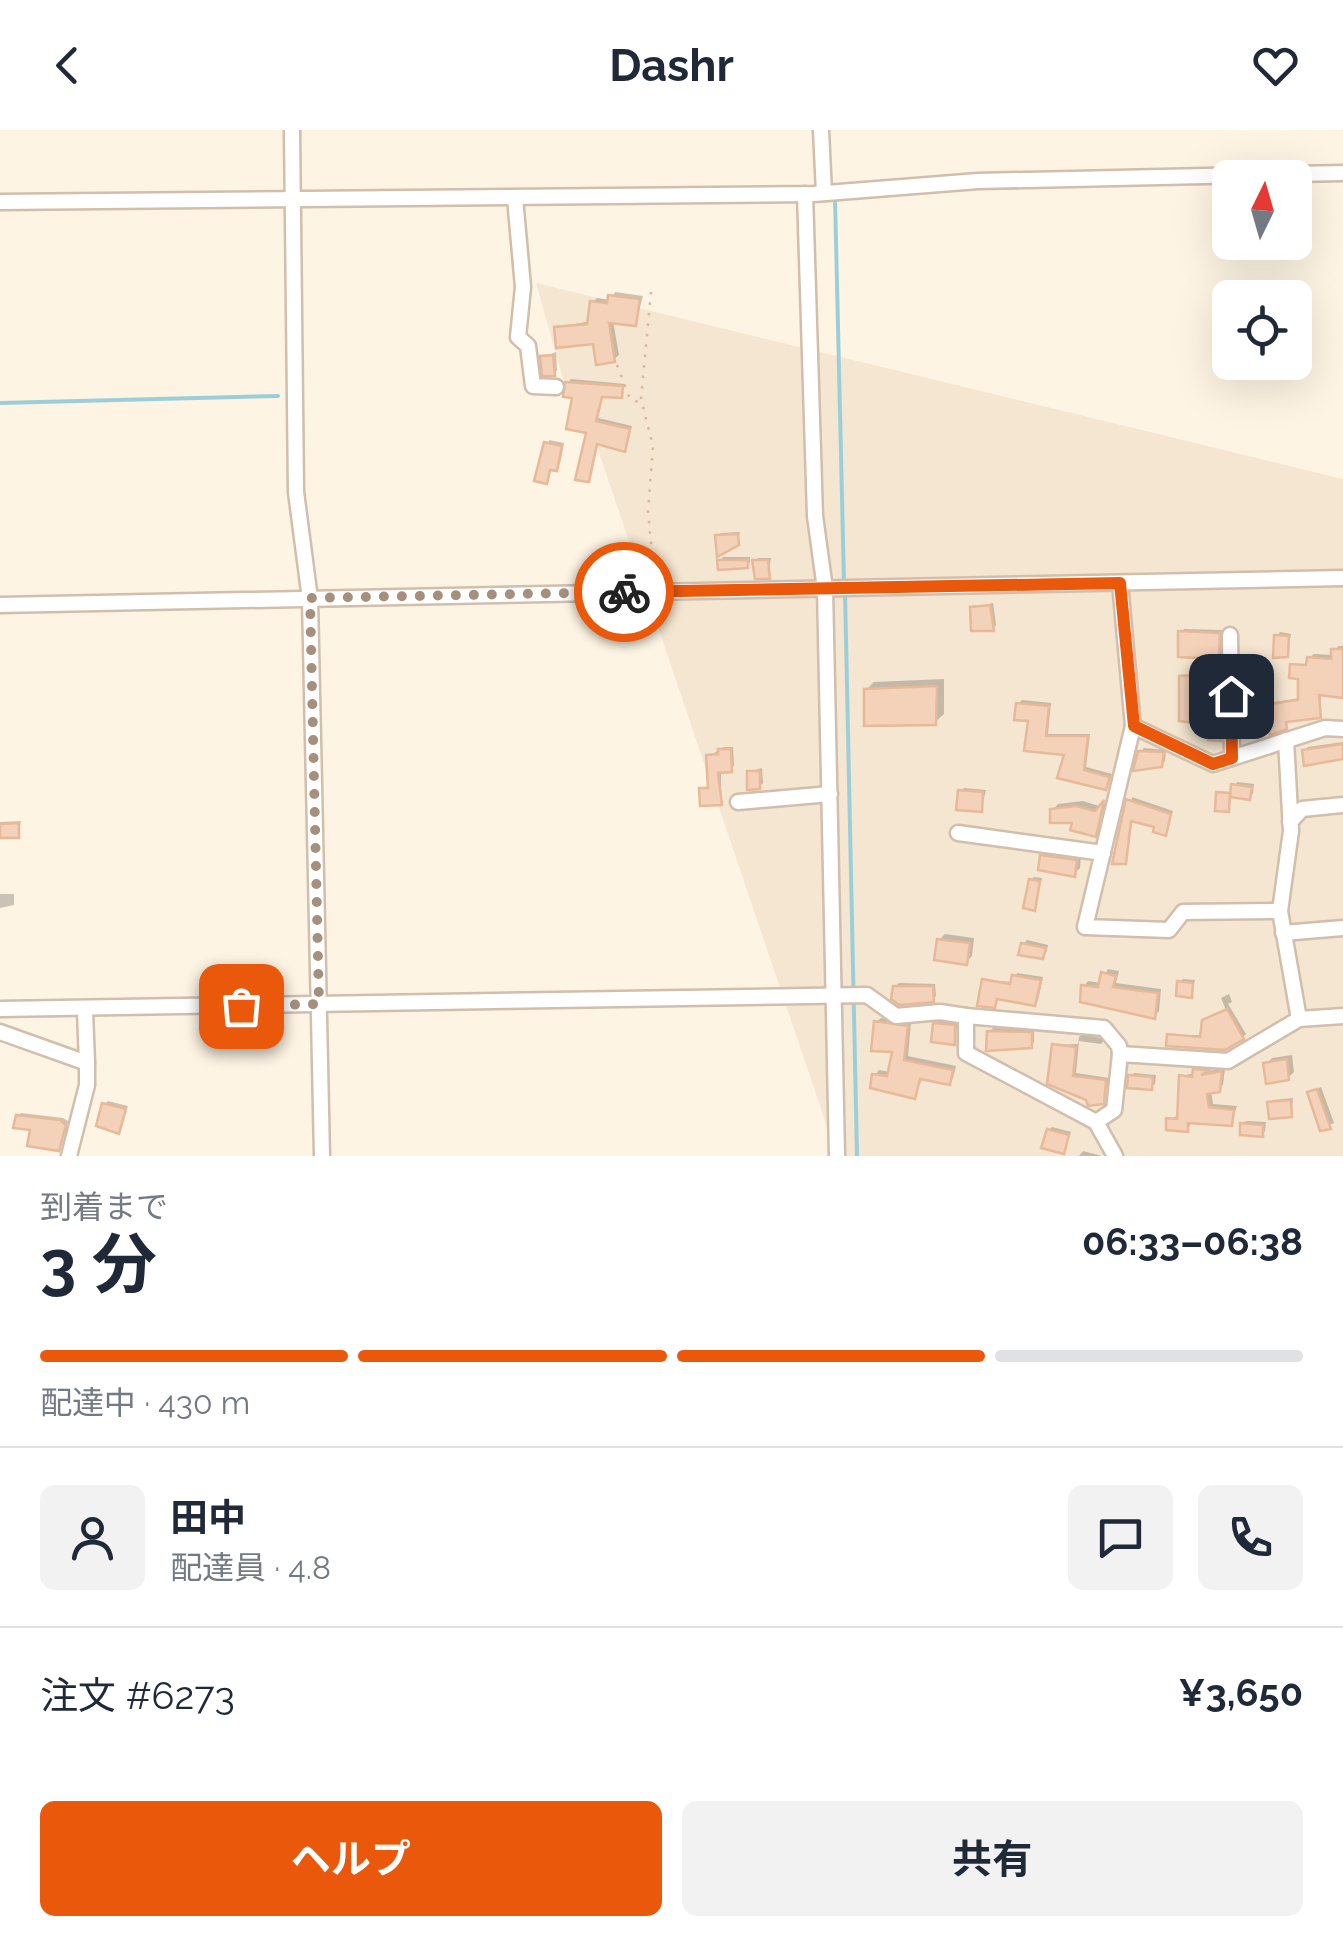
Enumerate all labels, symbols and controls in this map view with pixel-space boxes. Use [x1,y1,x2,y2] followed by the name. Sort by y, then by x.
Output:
[40,38,95,93] icon: back
[1248,38,1303,93] icon: heart
[609,39,734,92] text: Dashr
[1212,160,1312,260] north arrow
[1212,160,1312,380] map controls
[1212,280,1312,380] button: locate
[574,542,674,642] courier
[597,565,652,620] icon: bike
[1189,654,1274,739] pin
[1204,669,1259,724] icon: home
[199,964,284,1049] pin
[214,979,269,1034] icon: bag
[40,1188,168,1225] text: 到着まで
[1082,1219,1303,1264] text: 06:33–06:38
[40,1226,157,1302] text: 3 分
[40,1384,250,1421] text: 配達中 · 430 m
[40,1485,145,1590] button: person
[1068,1485,1173,1590] button: chat
[1198,1485,1303,1590] button: phone
[170,1495,246,1540] text: 田中
[170,1549,331,1586] text: 配達員 · 4.8
[1178,1670,1303,1715] text: ¥3,650
[40,1673,235,1718] text: 注文 #6273
[40,1801,662,1916] button: ヘルプ
[682,1801,1303,1916] button: 共有

